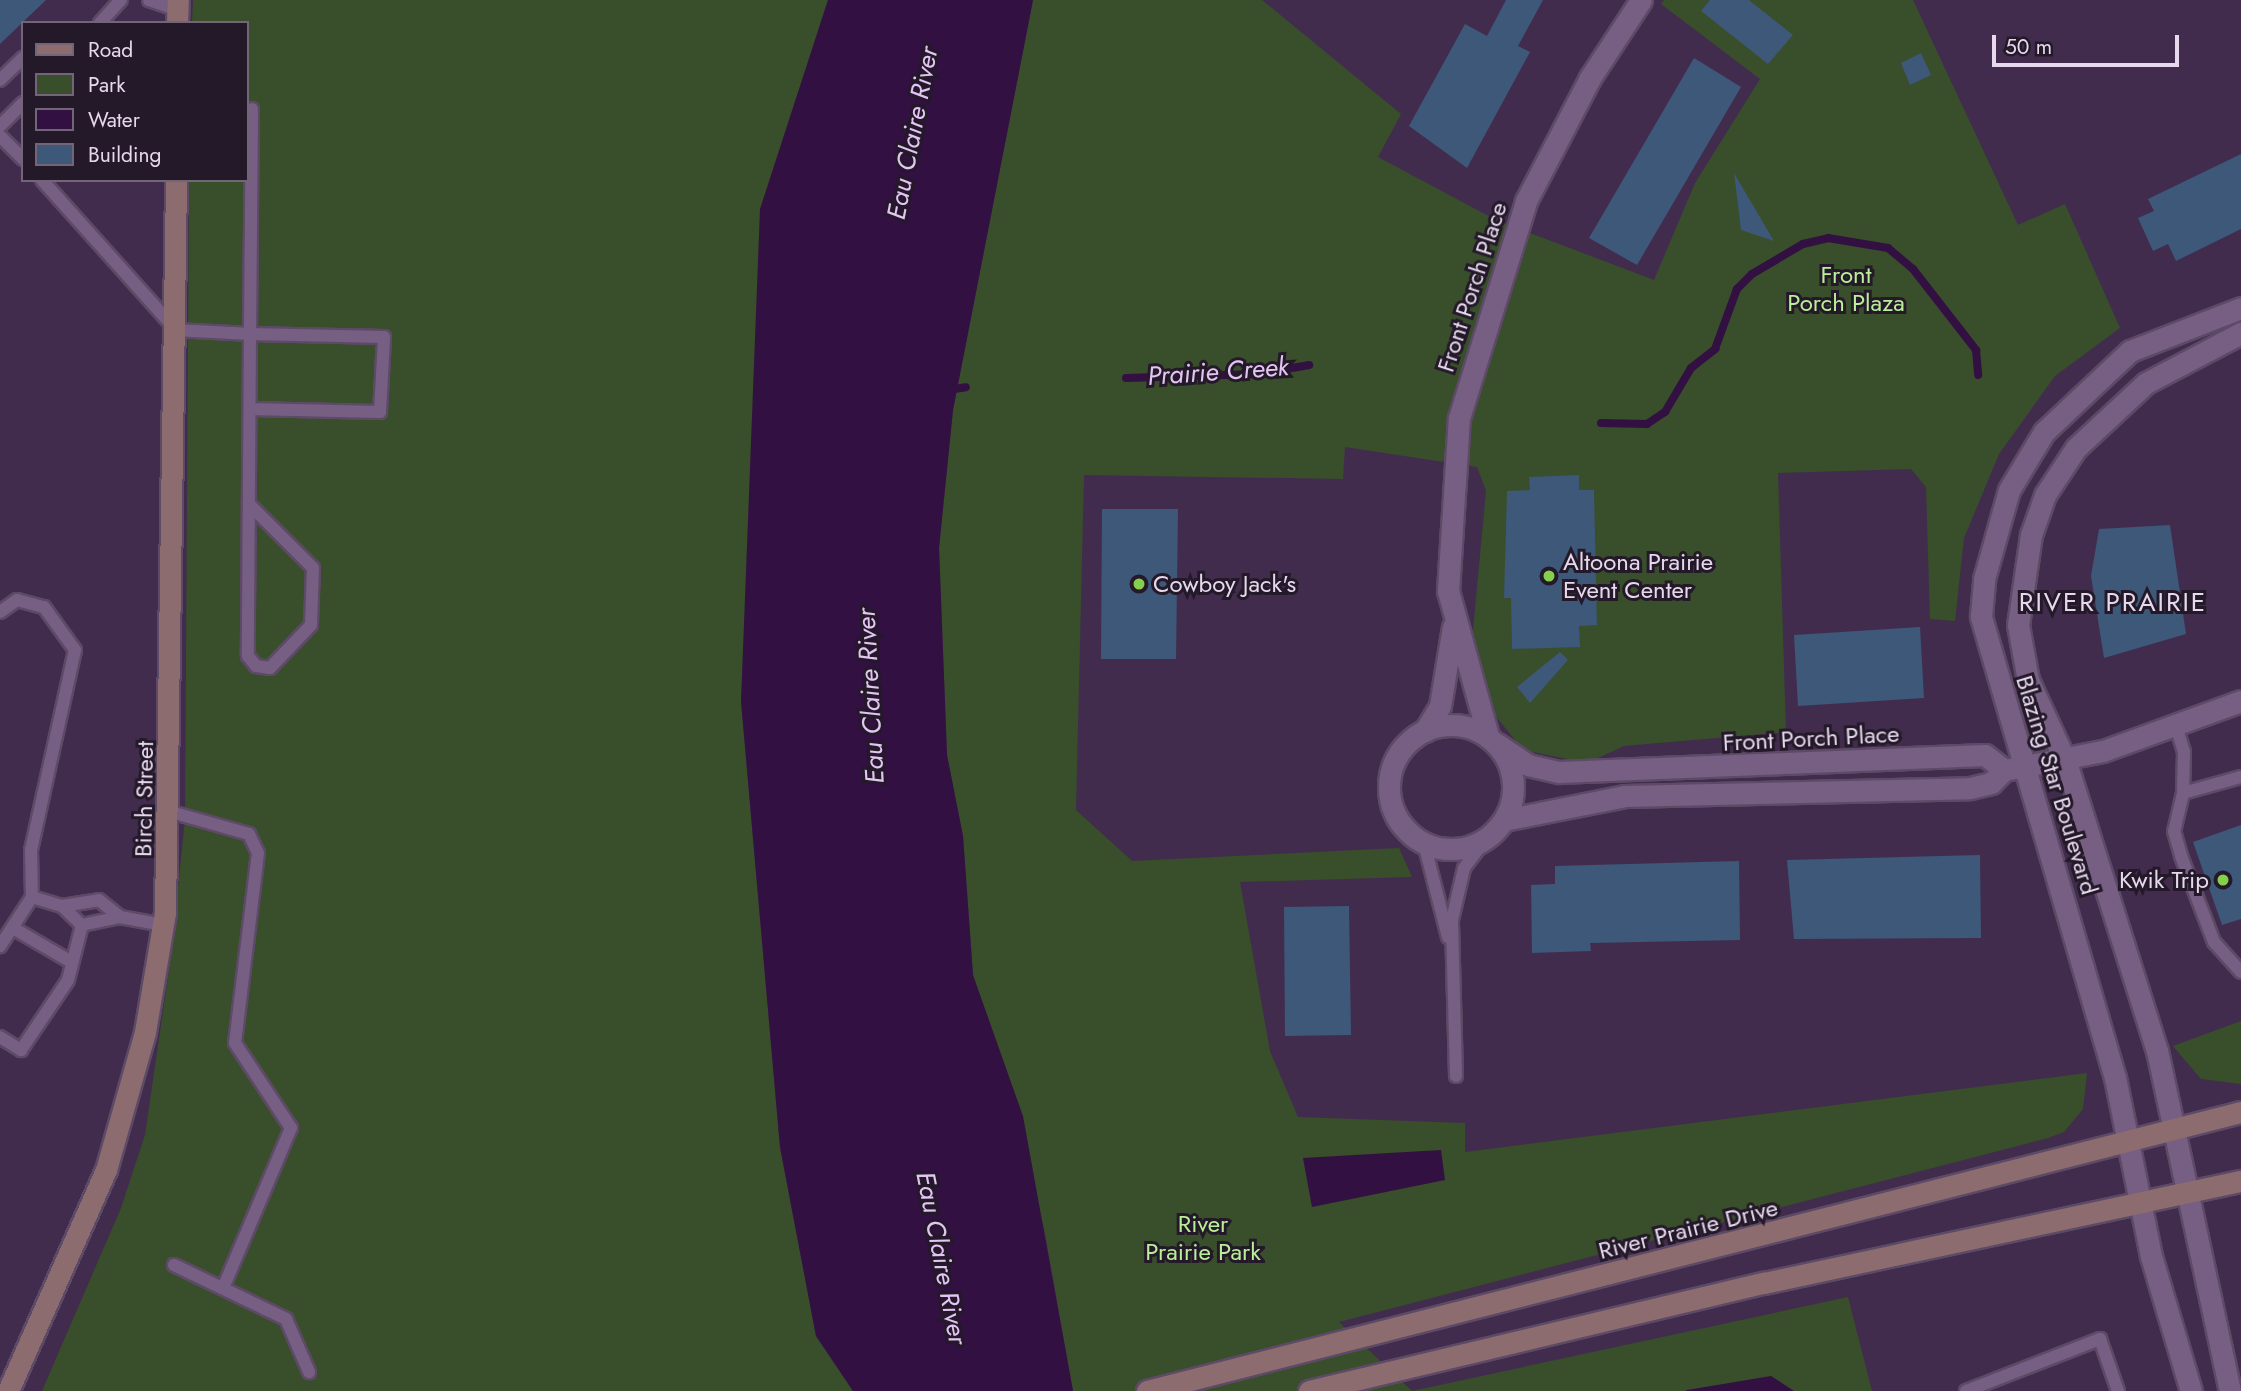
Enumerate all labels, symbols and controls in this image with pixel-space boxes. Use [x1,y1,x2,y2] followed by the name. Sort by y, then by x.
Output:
[21,21,248,182] legend
[1996,21,2183,65] scale bar
[2005,32,2052,62] text: 50 m
[88,35,133,65] text: Road
[881,44,945,222] water label: Eau Claire River
[88,70,125,100] text: Park
[88,105,140,135] text: Water
[88,140,161,170] text: Building
[1431,198,1513,376] street label: Front Porch Place
[1787,261,1905,317] park label: Front Porch Plaza
[1146,351,1290,393] water label: Prairie Creek
[1563,548,1713,604] place label: Altoona Prairie Event Center
[1541,568,1557,584] marker: Altoona Prairie Event Center
[1153,570,1296,598] place label: Cowboy Jack's
[1131,576,1147,592] marker: Cowboy Jack's
[2020,587,2206,619] district label: RIVER PRAIRIE
[851,608,891,784] water label: Eau Claire River
[2010,672,2104,898] street label: Blazing Star Boulevard
[1722,719,1900,757] street label: Front Porch Place
[129,741,159,857] street label: Birch Street
[2119,866,2209,894] place label: Kwik Trip
[2215,872,2231,888] marker: Kwik Trip
[909,1169,973,1347] water label: Eau Claire River
[1595,1193,1781,1265] street label: River Prairie Drive
[1145,1210,1261,1266] park label: River Prairie Park

